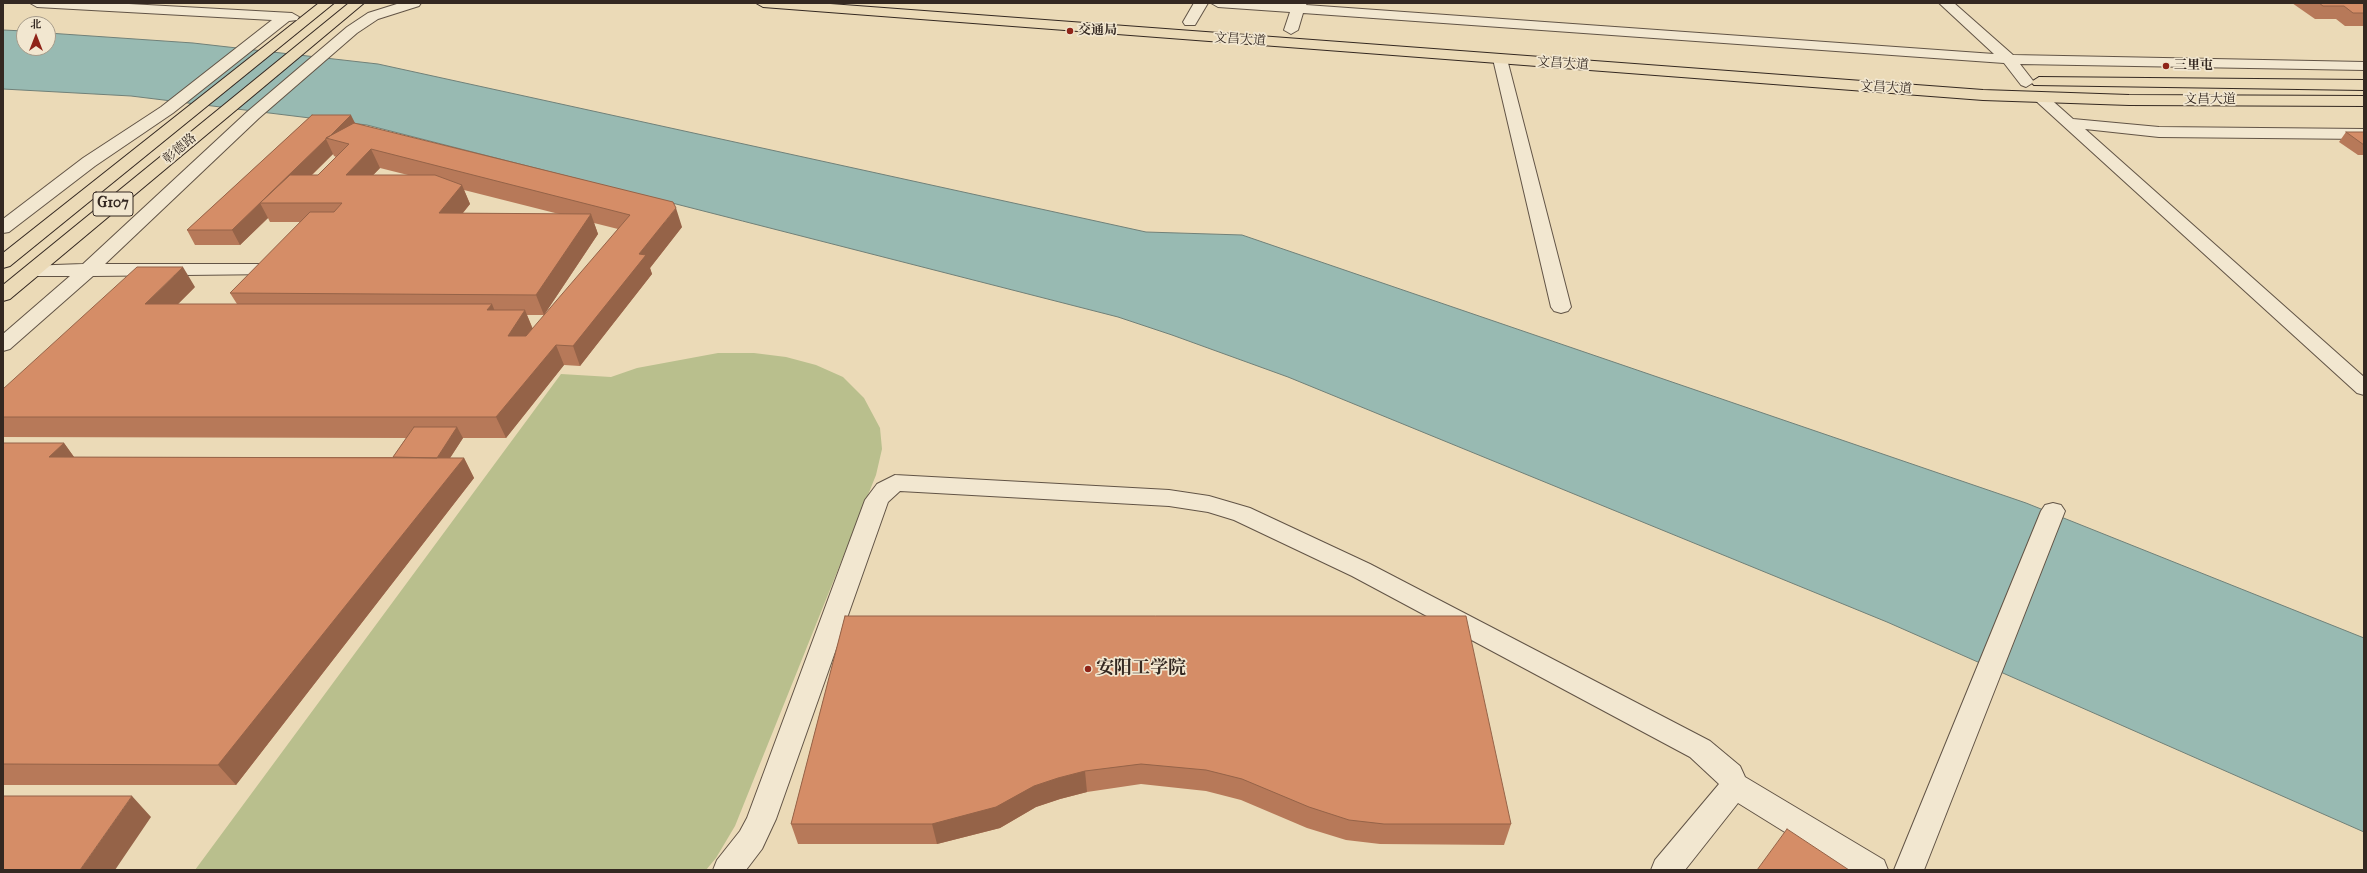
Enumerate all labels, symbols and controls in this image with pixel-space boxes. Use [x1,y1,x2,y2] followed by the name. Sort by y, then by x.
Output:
[16,16,56,56] north arrow
[31,18,42,31] text: 北
[1078,23,1117,39] place label: 交通局
[1065,26,1075,36] marker: 交通局
[1214,30,1266,50] street label: 文昌大道
[1537,54,1589,74] street label: 文昌大道
[2174,58,2213,74] place label: 三里屯
[2161,61,2171,71] marker: 三里屯
[1860,78,1912,98] street label: 文昌大道
[2184,92,2236,108] street label: 文昌大道
[160,130,200,168] street label: 彰德路
[93,192,133,216] road number: G107
[1096,658,1186,680] place label: 安阳工学院
[1083,664,1093,674] marker: 安阳工学院

